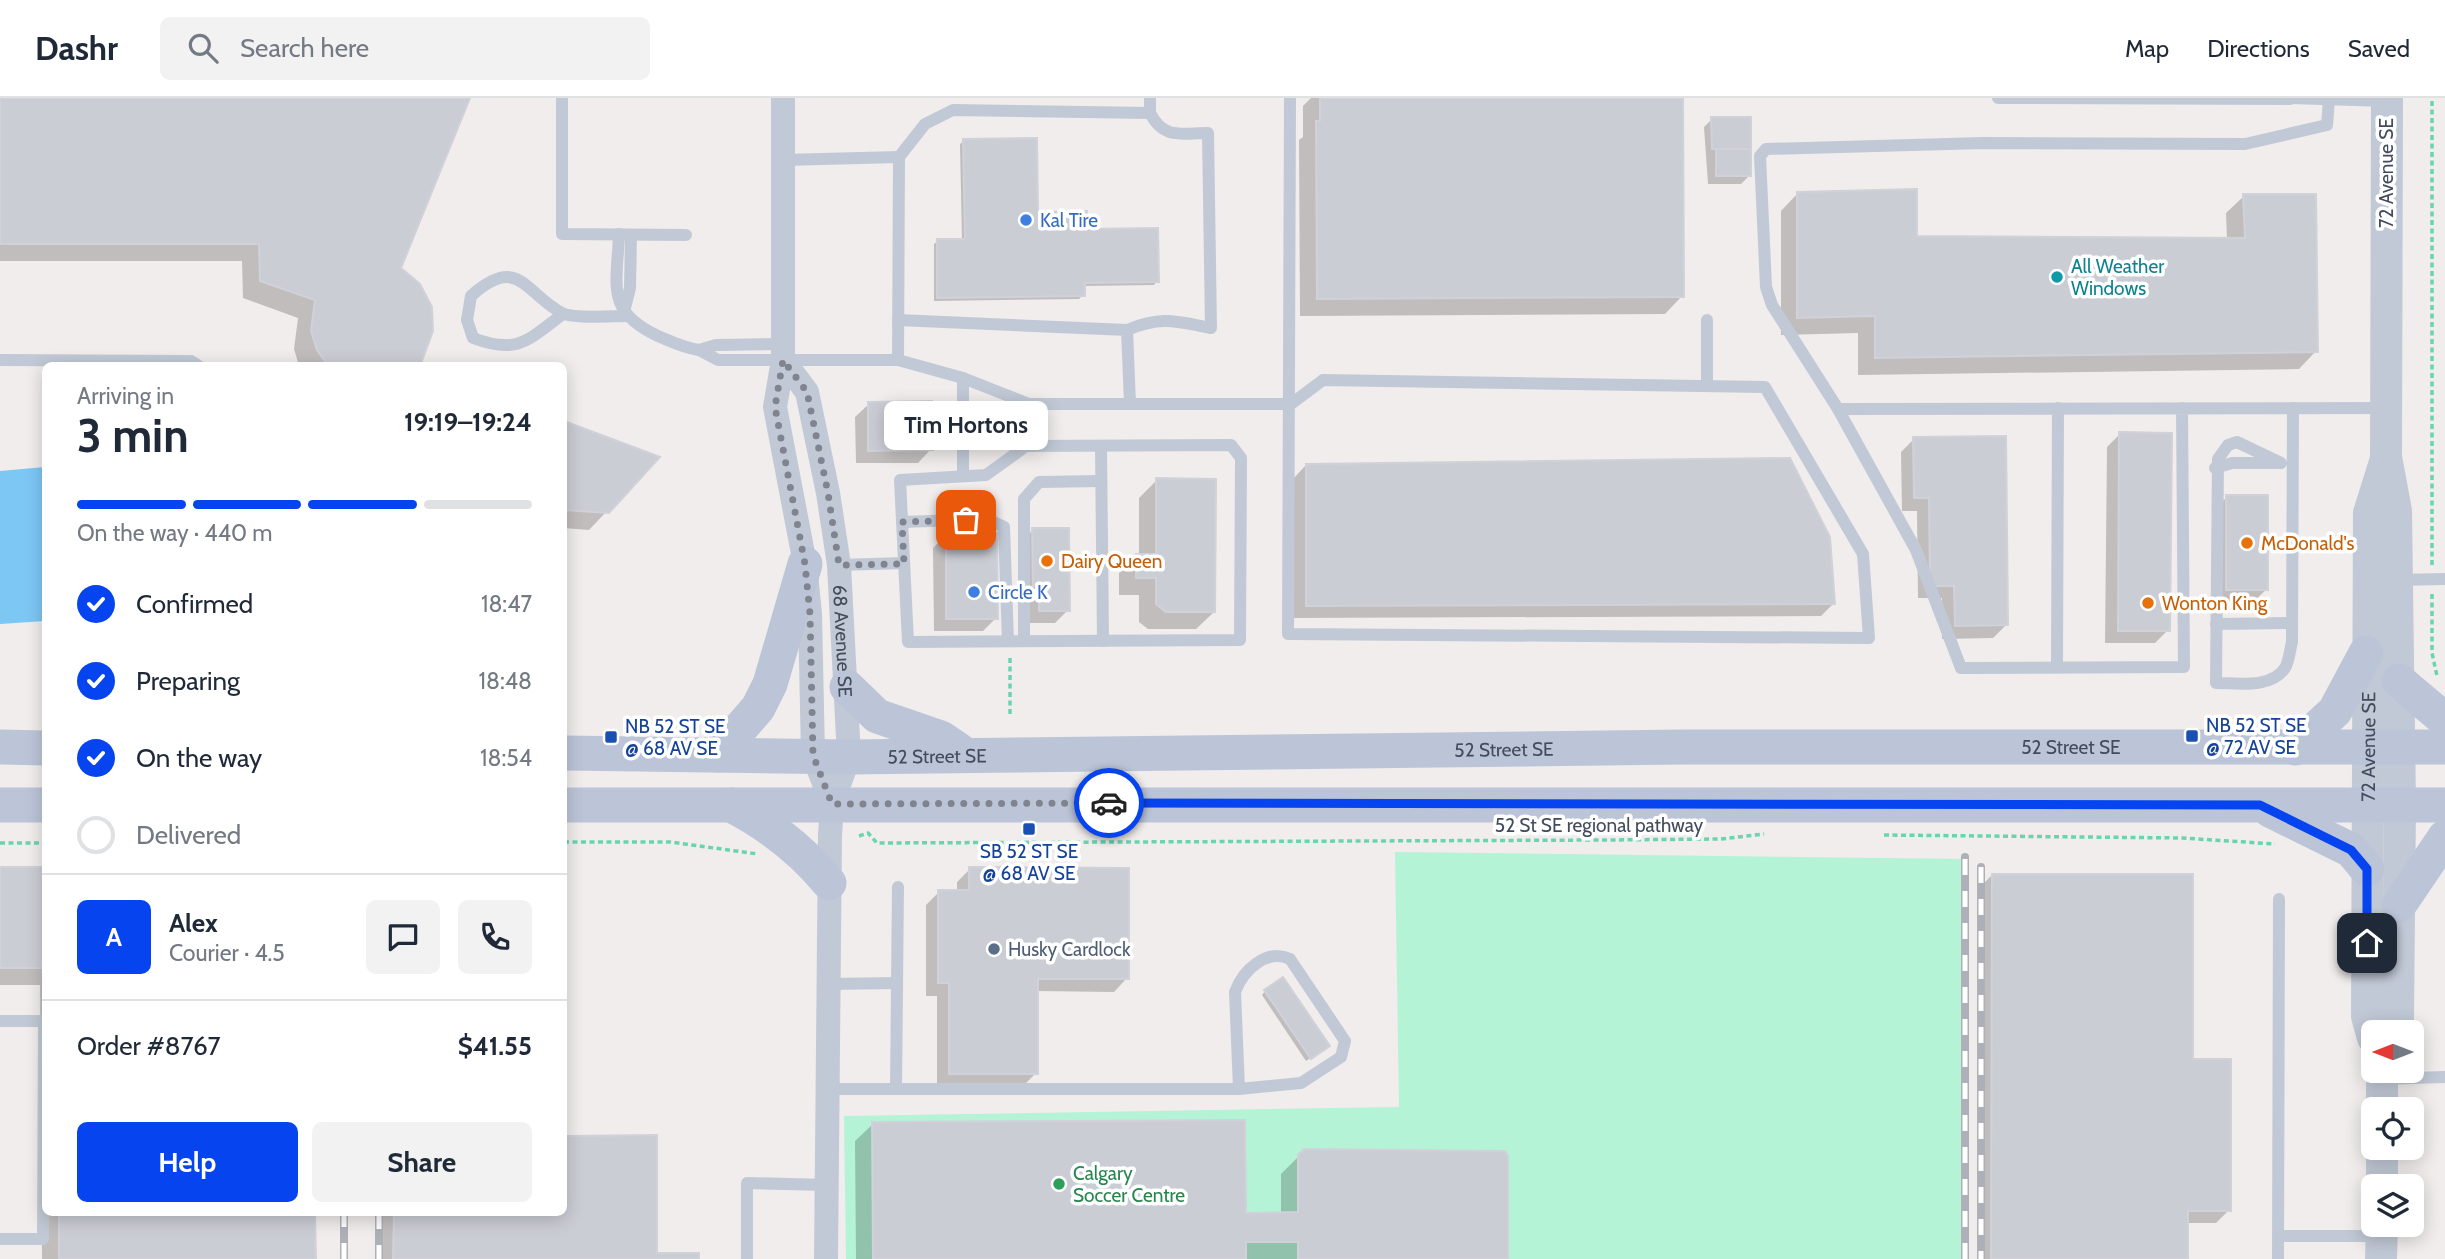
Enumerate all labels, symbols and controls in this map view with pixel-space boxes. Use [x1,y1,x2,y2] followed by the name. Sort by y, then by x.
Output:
[160,17,650,80] search box
[35,28,118,68] text: Dashr
[184,29,222,67] icon: search
[240,32,369,64] text: Search here
[2125,34,2169,63] text: Map
[2207,34,2310,63] text: Directions
[2348,34,2410,63] text: Saved
[2375,118,2398,228] street label: 72 Avenue SE
[1040,209,1098,232] place label: Kal Tire
[1018,212,1034,228] marker: Kal Tire
[2071,255,2164,300] place label: All Weather Windows
[2049,269,2065,285] marker: All Weather Windows
[77,382,174,410] text: Arriving in
[884,401,1048,450] callout: Tim Hortons
[404,406,532,438] text: 19:19–19:24
[77,408,189,464] text: 3 min
[904,411,1028,439] text: Tim Hortons
[936,490,996,550] pin
[947,501,985,539] icon: bag
[77,519,272,547] text: On the way · 440 m
[2261,532,2355,555] place label: McDonald's
[2239,535,2255,551] marker: McDonald's
[1061,550,1162,573] place label: Dairy Queen
[1039,553,1055,569] marker: Dairy Queen
[988,581,1048,604] place label: Circle K
[829,584,857,698] street label: 68 Avenue SE
[966,584,982,600] marker: Circle K
[77,585,115,623] icon: check
[136,588,253,620] text: Confirmed
[481,590,532,618] text: 18:47
[2162,592,2268,615] place label: Wonton King
[2140,595,2156,611] marker: Wonton King
[77,662,115,700] icon: check
[136,665,240,697] text: Preparing
[479,667,532,695] text: 18:48
[2356,692,2380,802] street label: 72 Avenue SE
[2206,714,2307,759] place label: NB 52 ST SE @ 72 AV SE
[625,715,726,760] place label: NB 52 ST SE @ 68 AV SE
[2184,728,2200,744] marker: NB 52 ST SE @ 72 AV SE
[603,729,619,745] marker: NB 52 ST SE @ 68 AV SE
[2021,736,2121,759] street label: 52 Street SE
[1454,737,1554,761] street label: 52 Street SE
[77,739,115,777] icon: check
[136,742,262,774] text: On the way
[480,744,532,772] text: 18:54
[887,744,987,768] street label: 52 Street SE
[1074,768,1144,838] courier
[1090,784,1128,822] icon: car
[1495,814,1704,837] street label: 52 St SE regional pathway
[136,819,241,851] text: Delivered
[1021,821,1037,837] marker: SB 52 ST SE @ 68 AV SE
[980,840,1078,885] place label: SB 52 ST SE @ 68 AV SE
[366,900,440,974] button: chat
[458,900,532,974] button: phone
[169,907,218,939] text: Alex
[2337,913,2397,973] pin
[106,921,122,953] text: A
[2348,924,2386,962] icon: home
[1008,938,1131,961] place label: Husky Cardlock
[169,939,285,967] text: Courier · 4.5
[986,941,1002,957] marker: Husky Cardlock
[2361,1020,2424,1083] north arrow
[2361,1020,2424,1237] map controls
[77,1030,221,1062] text: Order #8767
[458,1030,532,1062] text: $41.55
[2361,1097,2424,1160] button: locate
[77,1122,298,1202] button: Help
[312,1122,532,1202] button: Share
[1073,1162,1185,1207] place label: Calgary Soccer Centre
[2361,1174,2424,1237] button: layers
[1051,1176,1067,1192] marker: Calgary Soccer Centre

